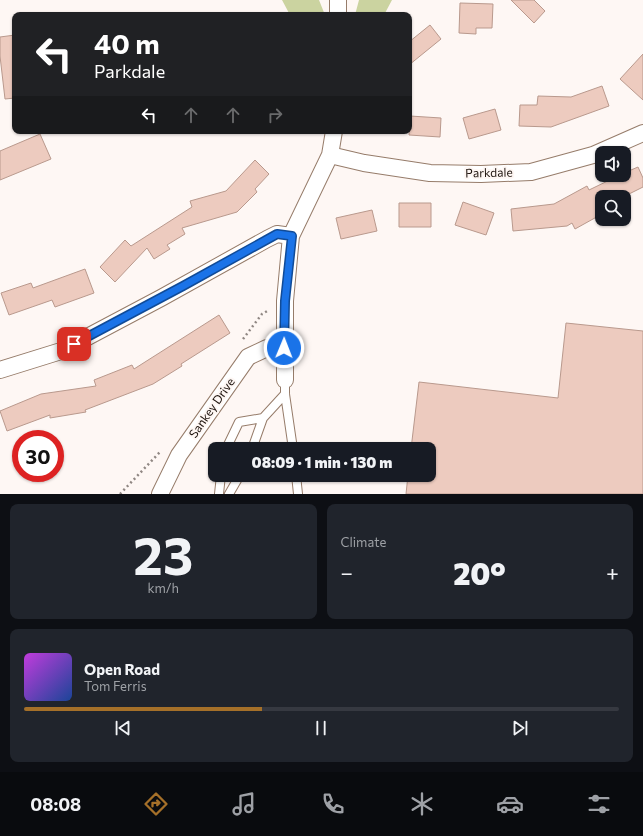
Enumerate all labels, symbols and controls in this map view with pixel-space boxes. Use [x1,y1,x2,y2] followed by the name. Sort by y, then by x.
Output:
[94,26,160,60] text: 40 m
[28,28,80,80] icon: left
[94,60,165,82] text: Parkdale
[138,104,160,126] icon: left
[180,104,202,126] icon: ahead
[222,104,244,126] icon: ahead
[264,104,286,126] icon: right
[595,146,631,226] map controls
[595,146,631,182] button: sound
[465,165,513,179] street label: Parkdale
[595,190,631,226] button: search
[57,327,91,361] pin
[263,327,305,369] position arrow
[63,333,85,355] icon: arrive
[185,375,237,440] street label: Sankey Drive
[12,430,64,482] speed limit sign: 30
[252,453,392,471] text: 08:09 · 1 min · 130 m
[133,522,193,586] text: 23
[341,534,386,550] text: Climate
[453,554,506,591] text: 20°
[341,559,353,586] text: −
[606,559,619,586] text: +
[147,580,179,596] text: km/h
[84,660,160,678] text: Open Road
[84,678,147,694] text: Tom Ferris
[112,717,134,739] icon: previous
[310,717,332,739] icon: pause
[509,717,531,739] icon: next
[142,790,170,818] icon: directions
[230,790,258,818] icon: music
[319,790,347,818] icon: phone
[408,790,436,818] icon: climate
[496,790,524,818] icon: car
[585,790,613,818] icon: filters
[30,793,81,815] text: 08:08

